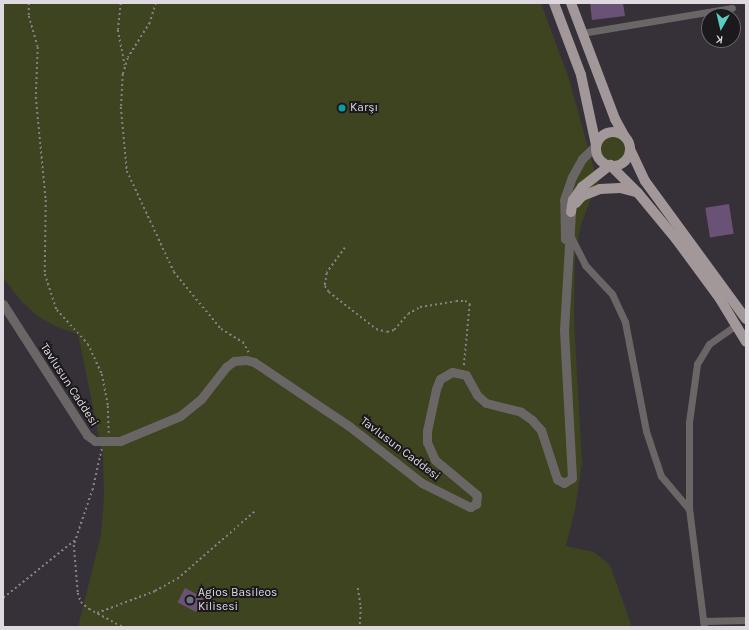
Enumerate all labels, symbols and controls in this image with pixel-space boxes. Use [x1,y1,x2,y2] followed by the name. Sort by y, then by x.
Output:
[701,8,741,48] north arrow
[715,32,724,46] text: K
[350,101,378,115] place label: Karşı
[337,103,347,113] marker: Karşı
[37,341,101,429] street label: Tavlusun Caddesi
[357,414,443,484] street label: Tavlusun Caddesi
[198,586,277,614] place label: Agios Basileos Kilisesi
[185,595,195,605] marker: Agios Basileos Kilisesi

